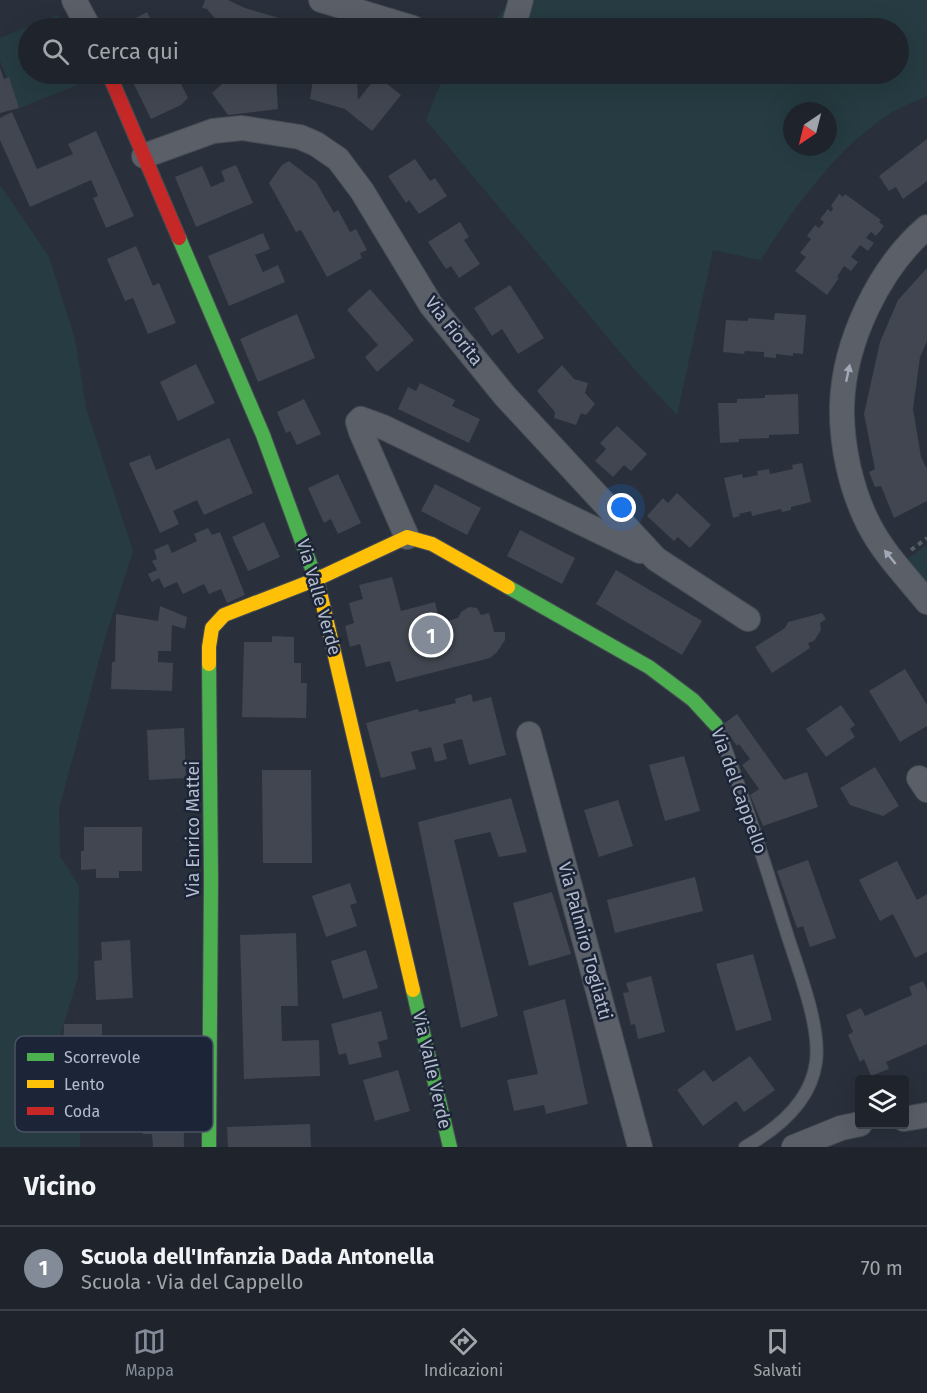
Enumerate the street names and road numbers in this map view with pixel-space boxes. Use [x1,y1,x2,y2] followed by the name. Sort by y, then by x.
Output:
[420,292,488,370] street label: Via Fiorita
[292,536,346,658] street label: Via Valle Verde
[706,725,772,857] street label: Via del Cappello
[182,761,204,897] street label: Via Enrico Mattei
[553,860,617,1022] street label: Via Palmiro Togliatti
[408,1009,456,1131] street label: Via Valle Verde

